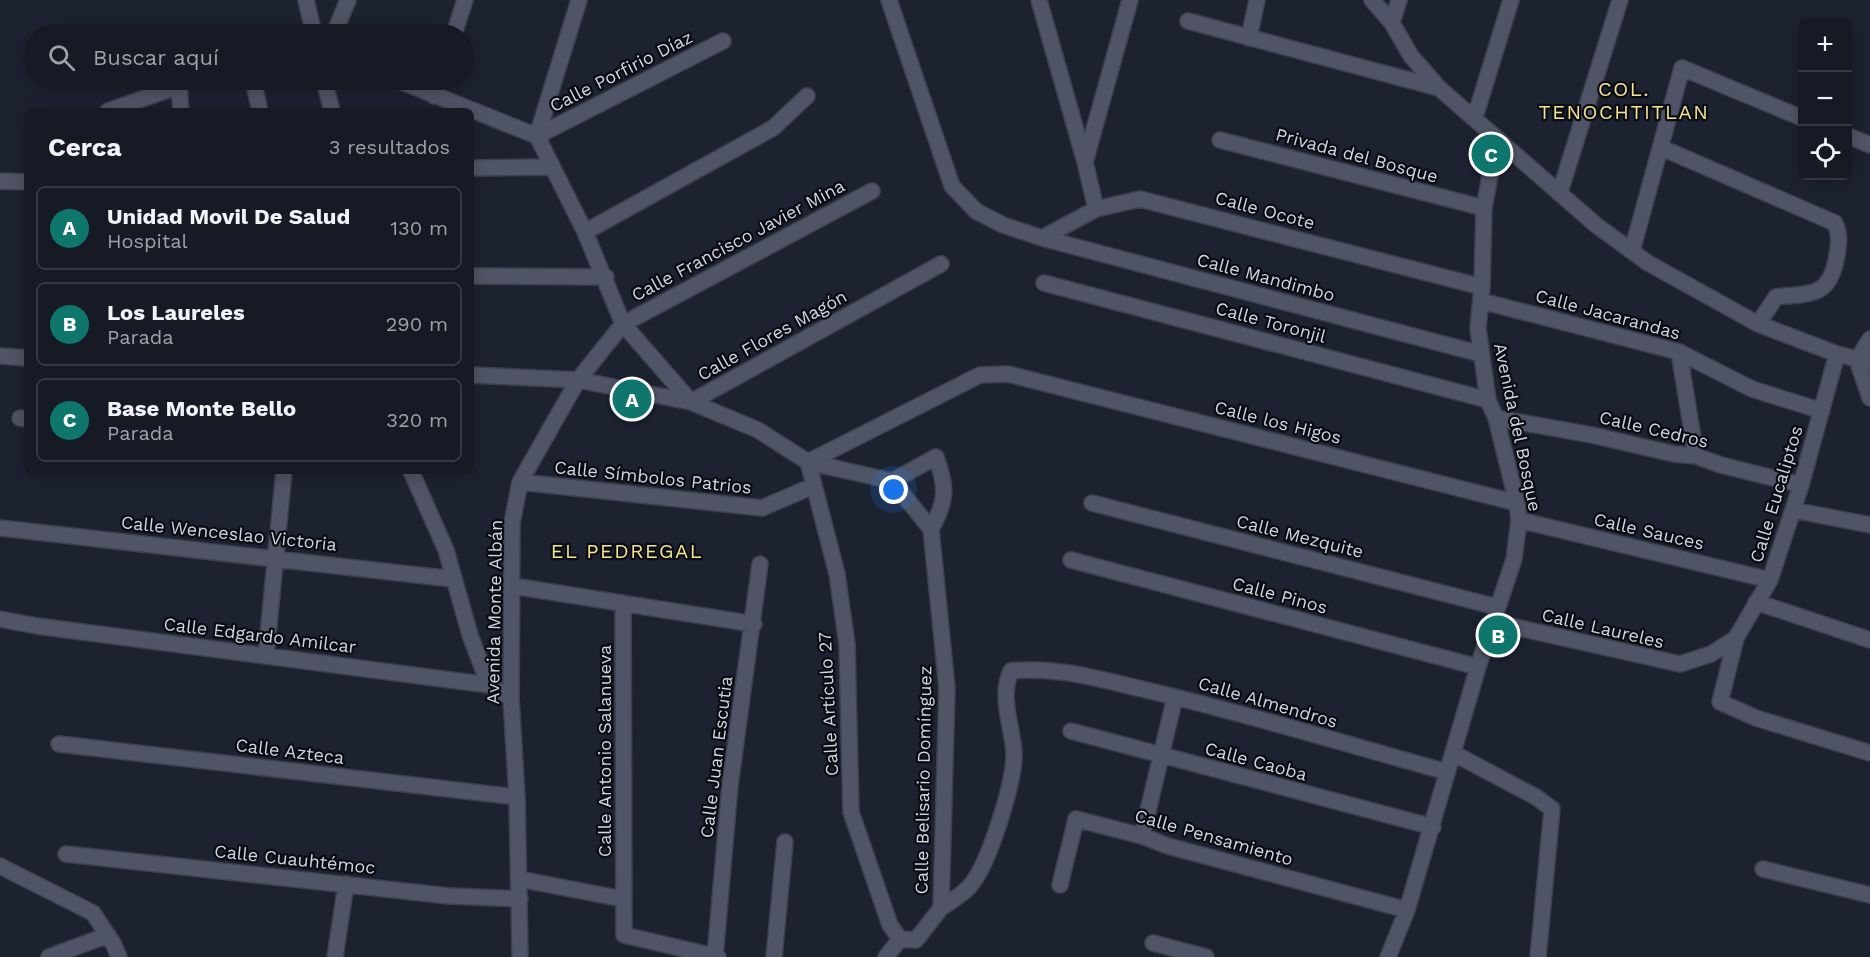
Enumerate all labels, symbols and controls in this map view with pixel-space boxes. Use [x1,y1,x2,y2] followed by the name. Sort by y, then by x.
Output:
[1798,18,1852,180] map controls
[1798,18,1852,72] button: +
[24,24,474,90] search box
[546,26,696,116] street label: Calle Porfirio Díaz
[45,41,78,74] icon: search
[93,45,219,70] text: Buscar aquí
[1798,72,1852,126] button: −
[1539,77,1709,124] district label: COL. TENOCHTITLAN
[1274,123,1440,187] street label: Privada del Bosque
[1798,126,1852,180] button: locate
[48,132,122,162] text: Cerca
[1472,132,1510,176] pin: C
[329,135,450,159] text: 3 resultados
[628,175,848,305] street label: Calle Francisco Javier Mina
[1213,187,1317,233] street label: Calle Ocote
[107,204,350,229] text: Unidad Movil De Salud
[63,216,76,240] text: A
[390,216,448,240] text: 130 m
[107,229,188,253] text: Hospital
[1195,248,1337,306] street label: Calle Mandimbo
[694,285,850,385] street label: Calle Flores Magón
[1533,285,1683,343] street label: Calle Jacarandas
[1214,297,1329,347] street label: Calle Toronjil
[107,300,245,325] text: Los Laureles
[63,312,76,336] text: B
[386,312,448,336] text: 290 m
[107,325,174,349] text: Parada
[1490,341,1546,513] street label: Avenida del Bosque
[612,376,652,422] pin: A
[107,396,296,421] text: Base Monte Bello
[1212,396,1344,448] street label: Calle los Higos
[1597,406,1711,452] street label: Calle Cedros
[63,408,76,432] text: C
[386,408,448,432] text: 320 m
[107,421,174,445] text: Parada
[1745,423,1807,565] street label: Calle Eucaliptos
[553,456,753,498] street label: Calle Símbolos Patrios
[879,475,908,504] your location
[1592,508,1706,554] street label: Calle Sauces
[1234,510,1366,562] street label: Calle Mezquite
[120,511,338,555] street label: Calle Wenceslao Victoria
[482,520,506,704] street label: Avenida Monte Albán
[551,539,703,563] district label: EL PEDREGAL
[1230,572,1330,618] street label: Calle Pinos
[1540,604,1666,652] street label: Calle Laureles
[1478,612,1518,658] pin: B
[163,613,357,657] street label: Calle Edgardo Amilcar
[814,631,842,777] street label: Calle Artículo 27
[594,645,615,857] street label: Calle Antonio Salanueva
[911,665,935,895] street label: Calle Belisario Domínguez
[1196,672,1340,732] street label: Calle Almendros
[696,675,736,839] street label: Calle Juan Escutia
[235,734,345,768] street label: Calle Azteca
[1203,737,1309,785] street label: Calle Caoba
[1132,804,1296,870] street label: Calle Pensamiento
[213,840,377,878] street label: Calle Cuauhtémoc

